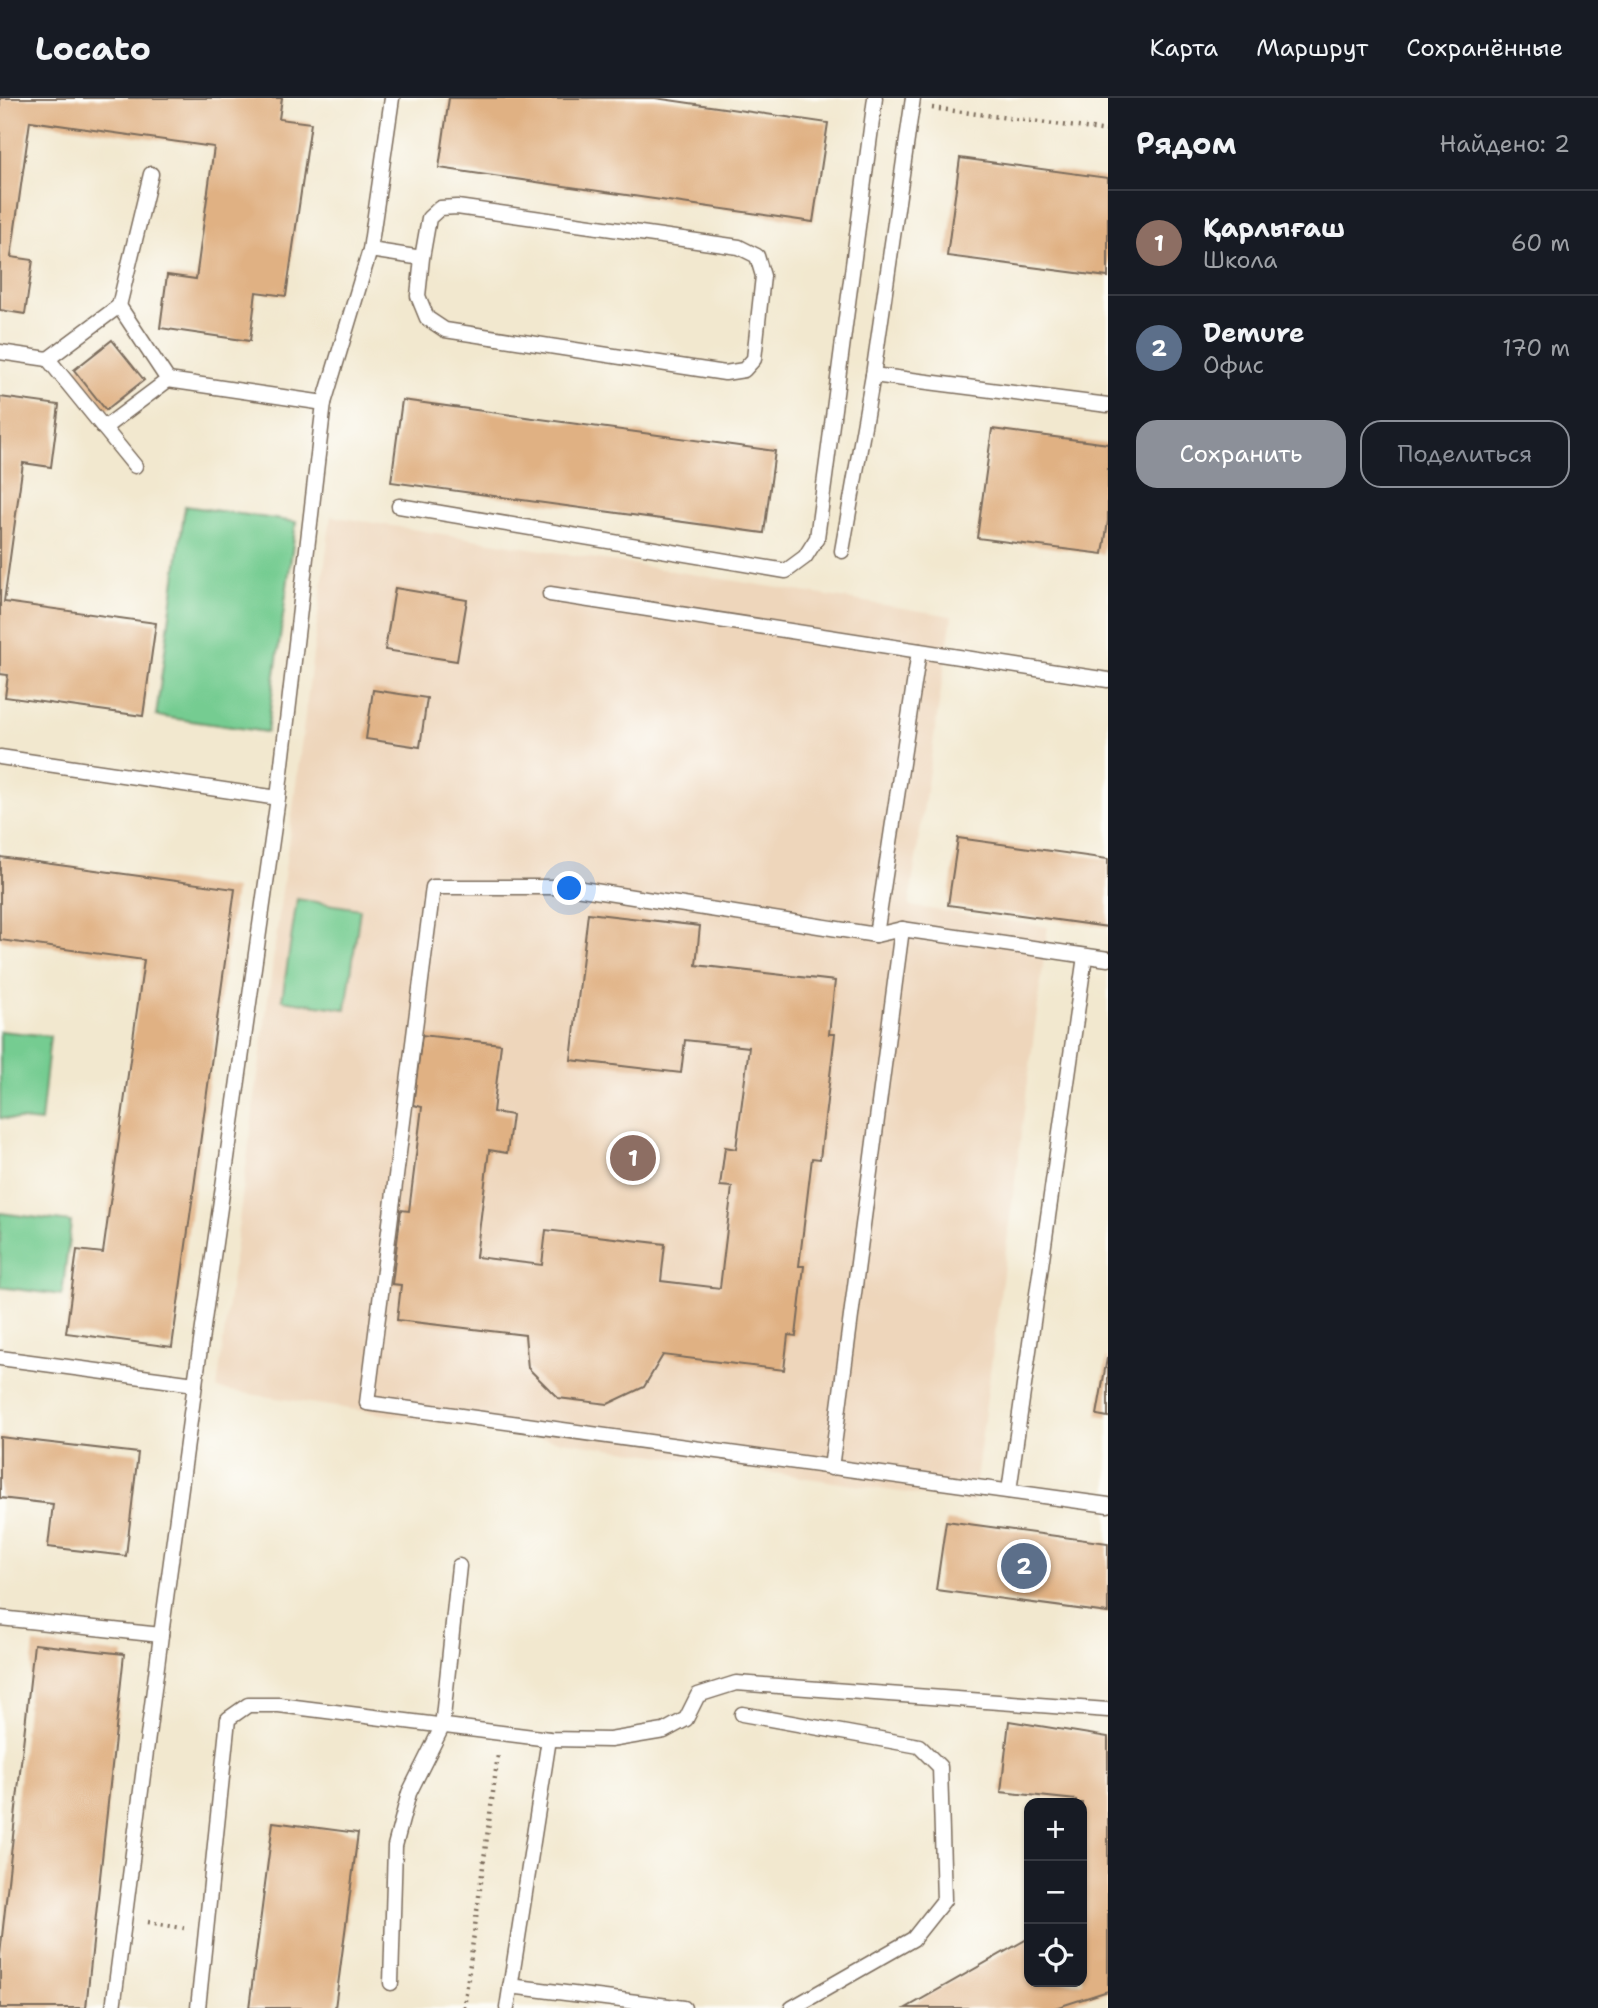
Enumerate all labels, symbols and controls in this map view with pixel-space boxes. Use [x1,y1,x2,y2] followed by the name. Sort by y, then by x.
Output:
[35,26,151,71] text: Locato
[1150,32,1218,64] text: Карта
[1256,32,1368,64] text: Маршрут
[1406,32,1563,64] text: Сохранённые
[1136,123,1236,164] text: Рядом
[1440,129,1570,159] text: Найдено: 2
[1203,210,1345,245] text: Қарлығаш
[1154,228,1164,258] text: 1
[1511,228,1570,258] text: 60 m
[1203,245,1278,275] text: Школа
[1203,315,1305,350] text: Demure
[1151,333,1167,363] text: 2
[1502,333,1570,363] text: 170 m
[1203,350,1264,380] text: Офис
[1136,420,1346,488] button: Сохранить
[1360,420,1570,488] button: Поделиться
[552,871,586,905] your location
[610,1132,656,1184] pin: 1
[1001,1540,1047,1592] pin: 2
[1024,1798,1087,1987] map controls
[1024,1798,1087,1861] button: +
[1024,1861,1087,1924] button: −
[1024,1924,1087,1987] button: locate

